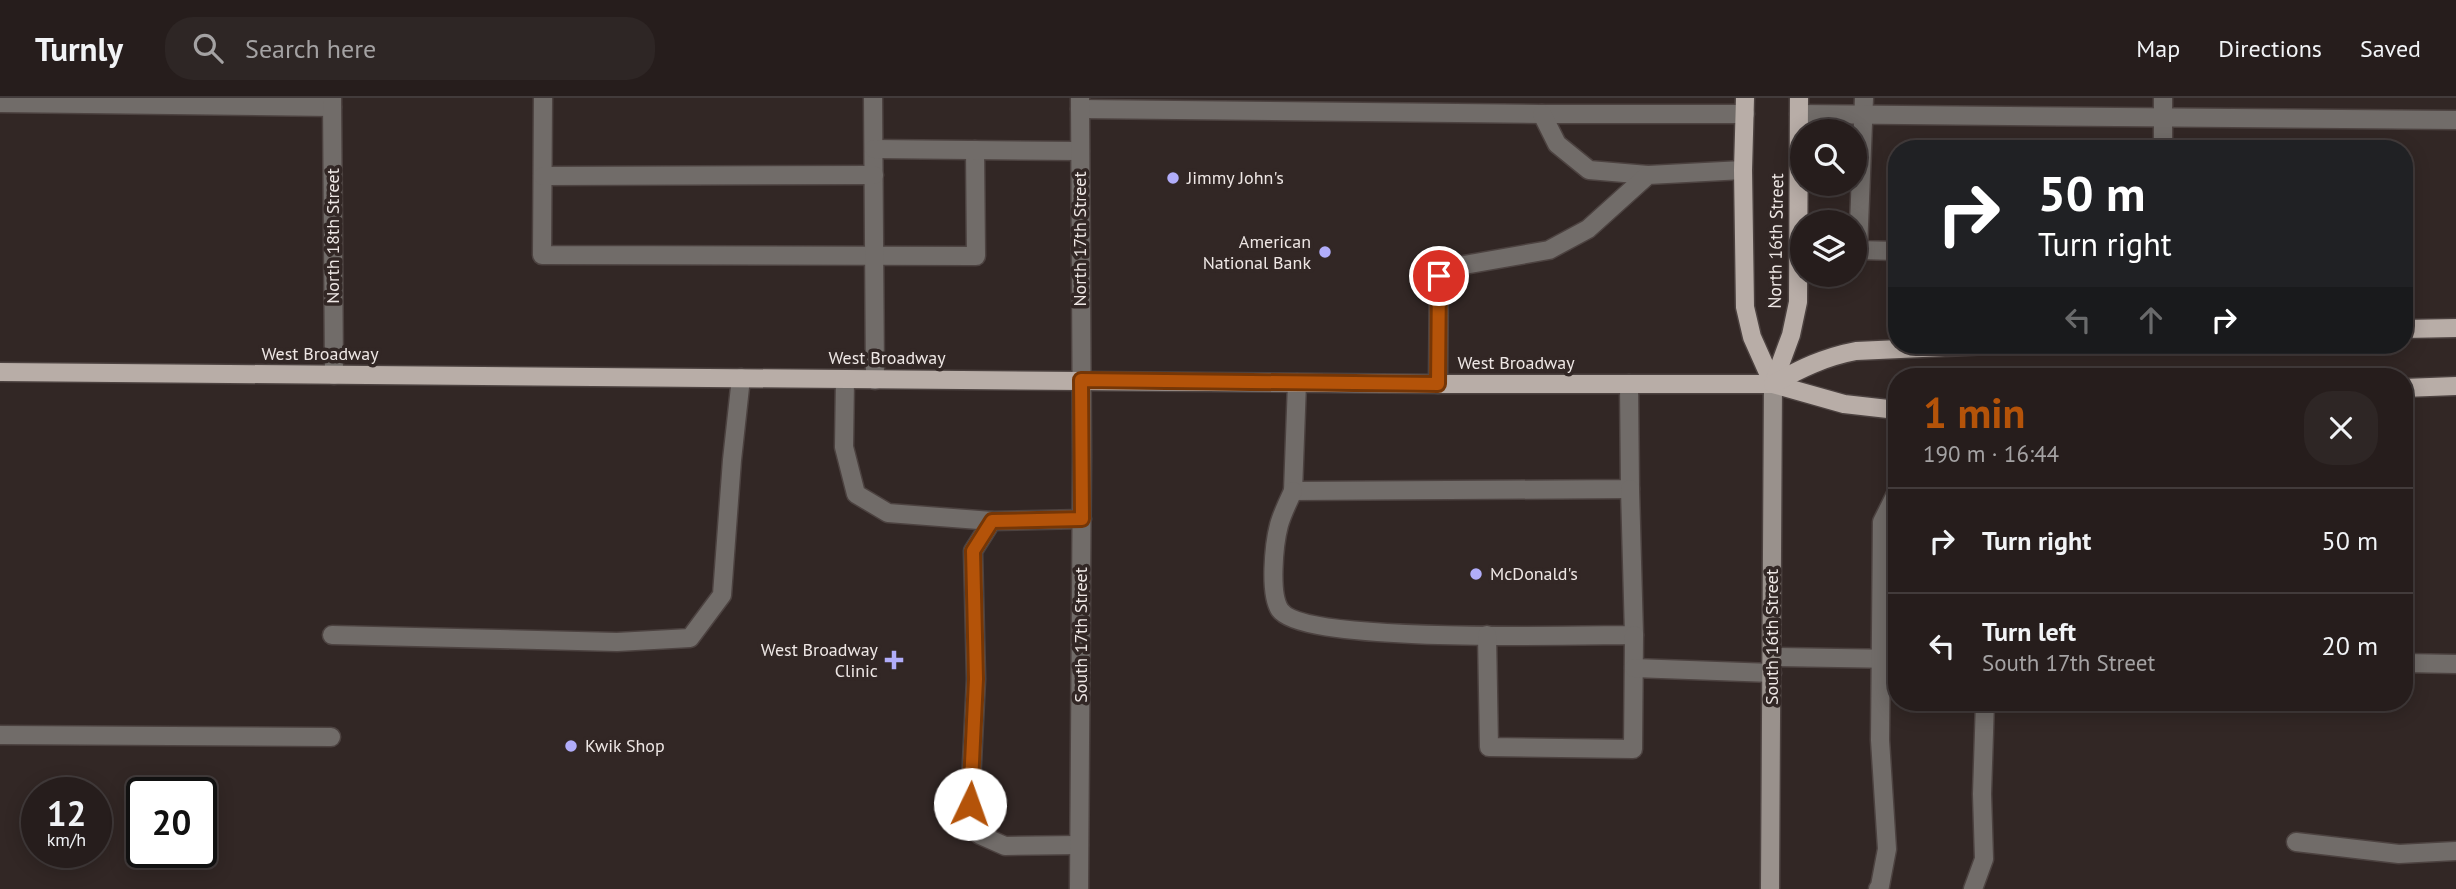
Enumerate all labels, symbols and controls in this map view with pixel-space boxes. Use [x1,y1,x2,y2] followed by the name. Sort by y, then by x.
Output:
[165,17,655,80] search box
[35,27,123,70] text: Turnly
[189,29,227,67] icon: search
[245,32,376,65] text: Search here
[2136,33,2180,64] text: Map
[2218,33,2322,64] text: Directions
[2360,33,2421,64] text: Saved
[1790,119,1867,287] map controls
[1790,119,1867,196] button: search
[2038,161,2145,225] text: 50 m
[1186,166,1284,189] place label: Jimmy John's
[321,168,344,304] street label: North 18th Street
[1923,168,2014,259] icon: right
[1165,170,1181,186] marker: Jimmy John's
[1068,171,1091,307] street label: North 17th Street
[1763,173,1788,309] street label: North 16th Street
[1790,210,1867,287] button: layers
[2038,223,2172,265] text: Turn right
[1203,230,1311,274] place label: American National Bank
[1317,244,1333,260] marker: American National Bank
[1409,246,1469,306] pin
[1420,257,1458,295] icon: arrive
[2059,301,2097,339] icon: left
[2132,301,2170,339] icon: ahead
[2205,301,2243,339] icon: right
[261,342,379,365] street label: West Broadway
[828,346,946,369] street label: West Broadway
[1457,351,1575,374] street label: West Broadway
[1923,385,2025,440] text: 1 min
[2304,391,2378,465] button: close
[1923,439,2059,468] text: 190 m · 16:44
[1923,522,1961,560] icon: right
[1982,524,2091,557] text: Turn right
[2322,524,2378,557] text: 50 m
[1490,562,1578,585] place label: McDonald's
[1468,566,1484,582] marker: McDonald's
[1069,567,1092,703] street label: South 17th Street
[1760,569,1783,705] street label: South 16th Street
[1982,615,2076,648] text: Turn left
[1923,627,1961,665] icon: left
[2322,629,2378,662] text: 20 m
[761,638,879,682] place label: West Broadway Clinic
[1982,648,2155,677] text: South 17th Street
[884,650,904,670] marker: West Broadway Clinic
[585,734,665,757] place label: Kwik Shop
[563,738,579,754] marker: Kwik Shop
[933,767,1007,841] position arrow
[126,777,217,868] speed limit sign: 20
[47,790,86,836] text: 12
[47,828,86,851] text: km/h

